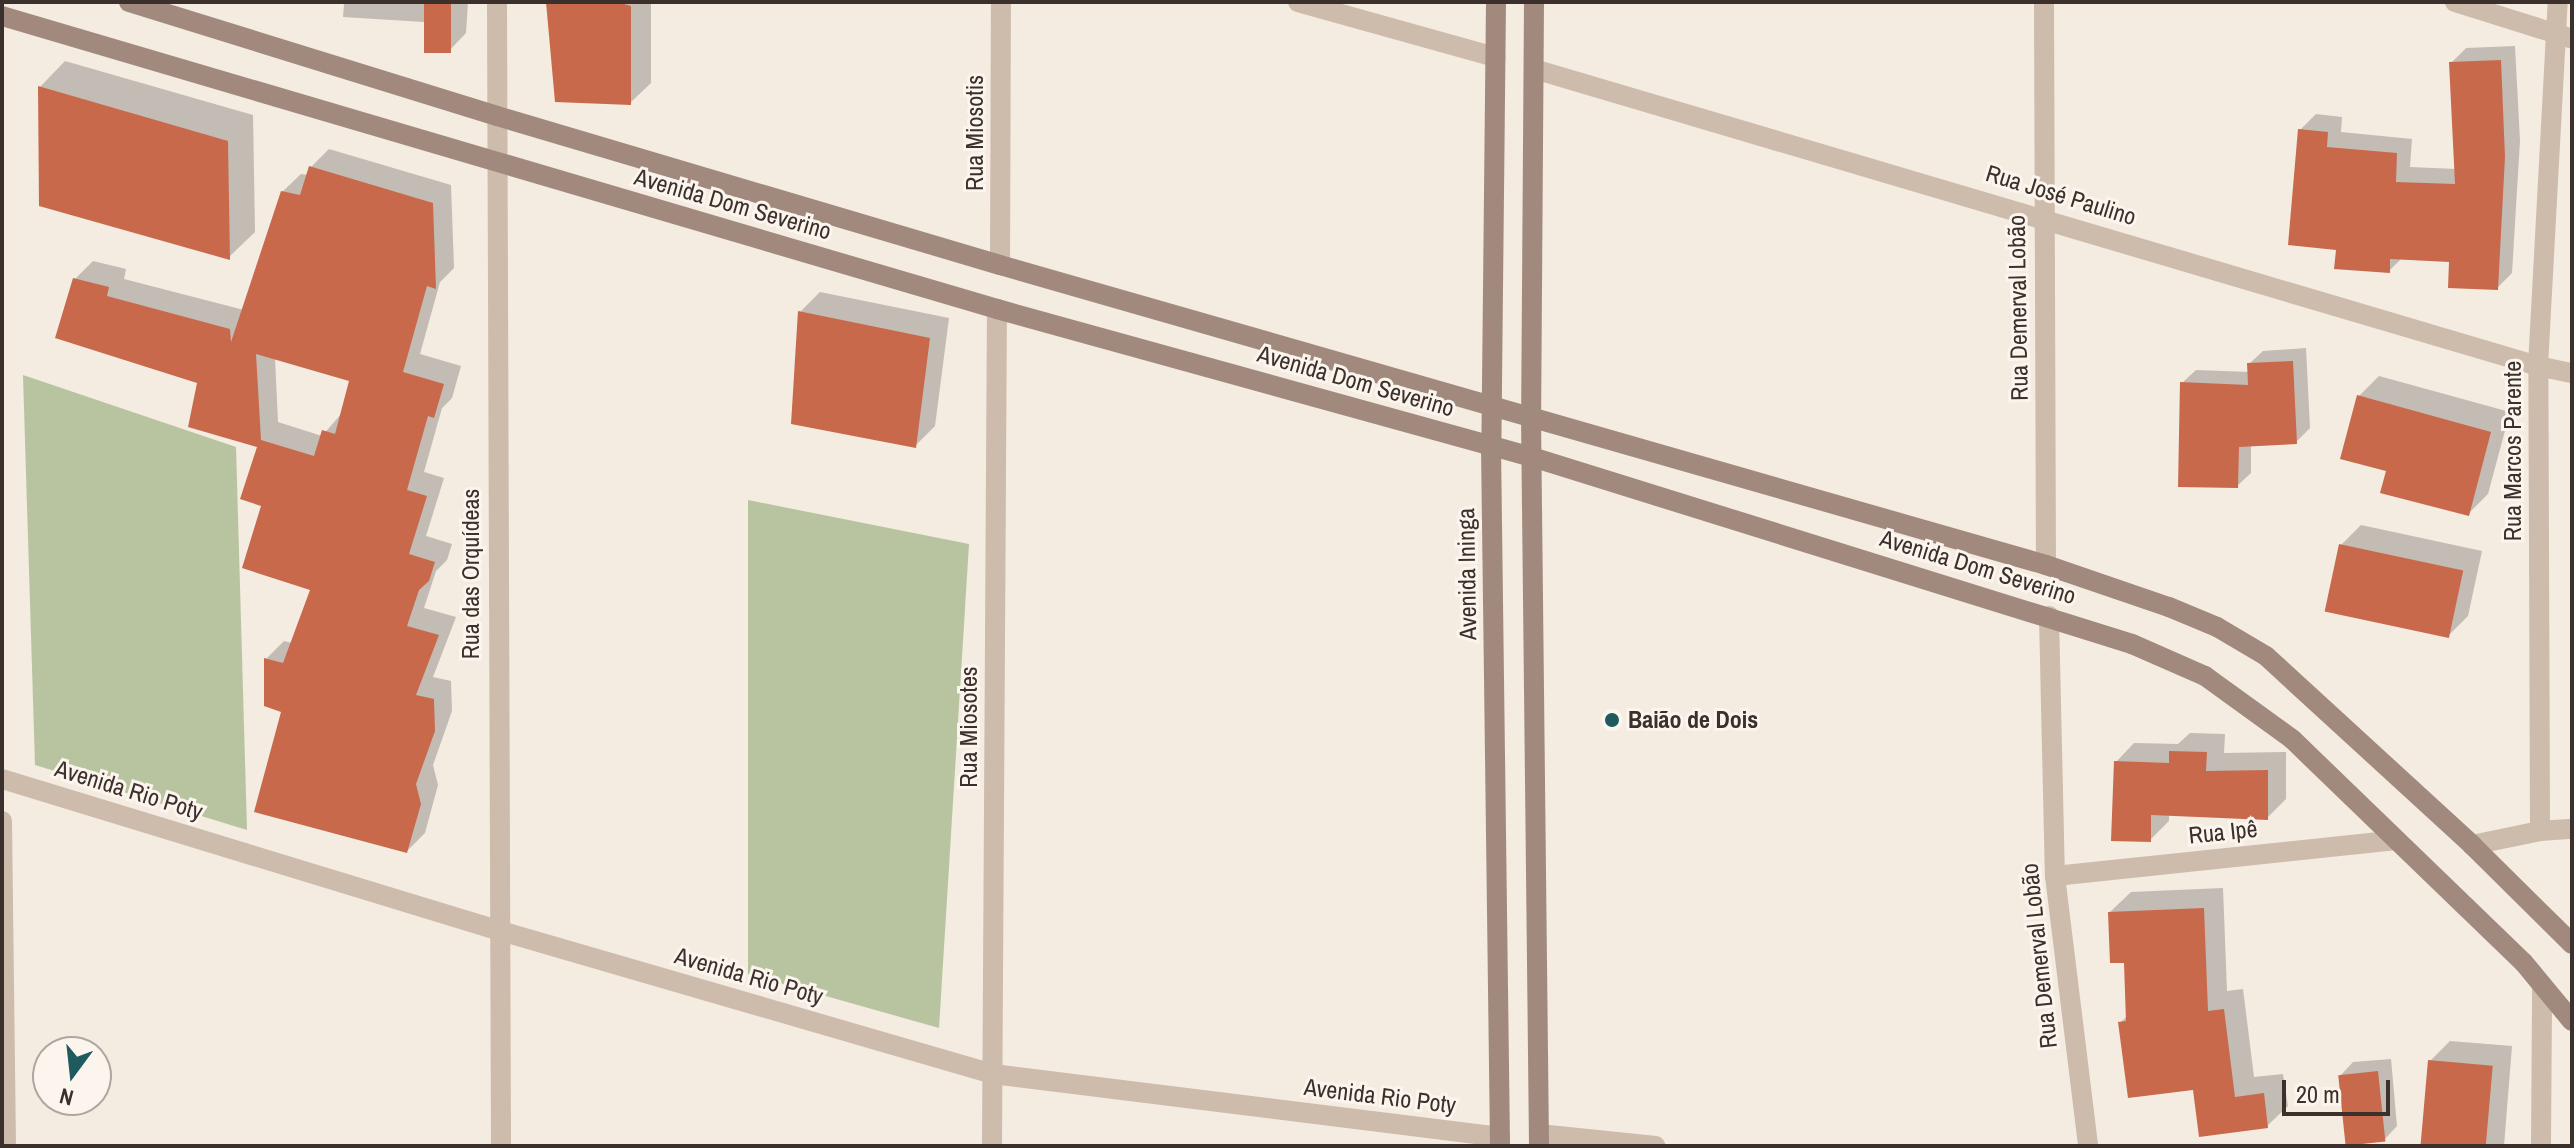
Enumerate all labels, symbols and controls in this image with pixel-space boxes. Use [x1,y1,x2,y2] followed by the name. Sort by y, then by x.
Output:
[961,75,989,191] street label: Rua Miosotis
[1983,159,2139,231] street label: Rua José Paulino
[631,162,835,246] street label: Avenida Dom Severino
[2002,215,2034,401] street label: Rua Demerval Lobão
[1254,339,1458,423] street label: Avenida Dom Severino
[2499,361,2527,541] street label: Rua Marcos Parente
[457,489,485,659] street label: Rua das Orquídeas
[1451,508,1483,640] street label: Avenida Ininga
[1877,524,2079,610] street label: Avenida Dom Severino
[955,666,983,788] street label: Rua Miosotes
[1628,706,1758,734] place label: Baião de Dois
[1603,711,1621,729] marker: Baião de Dois
[52,754,206,826] street label: Avenida Rio Poty
[2187,814,2259,850] street label: Rua Ipê
[2015,862,2063,1050] street label: Rua Demerval Lobão
[672,941,826,1011] street label: Avenida Rio Poty
[32,1036,112,1116] north arrow
[2286,1064,2394,1114] scale bar
[1302,1072,1458,1120] street label: Avenida Rio Poty
[2296,1078,2340,1110] text: 20 m
[56,1081,76,1113] text: N

